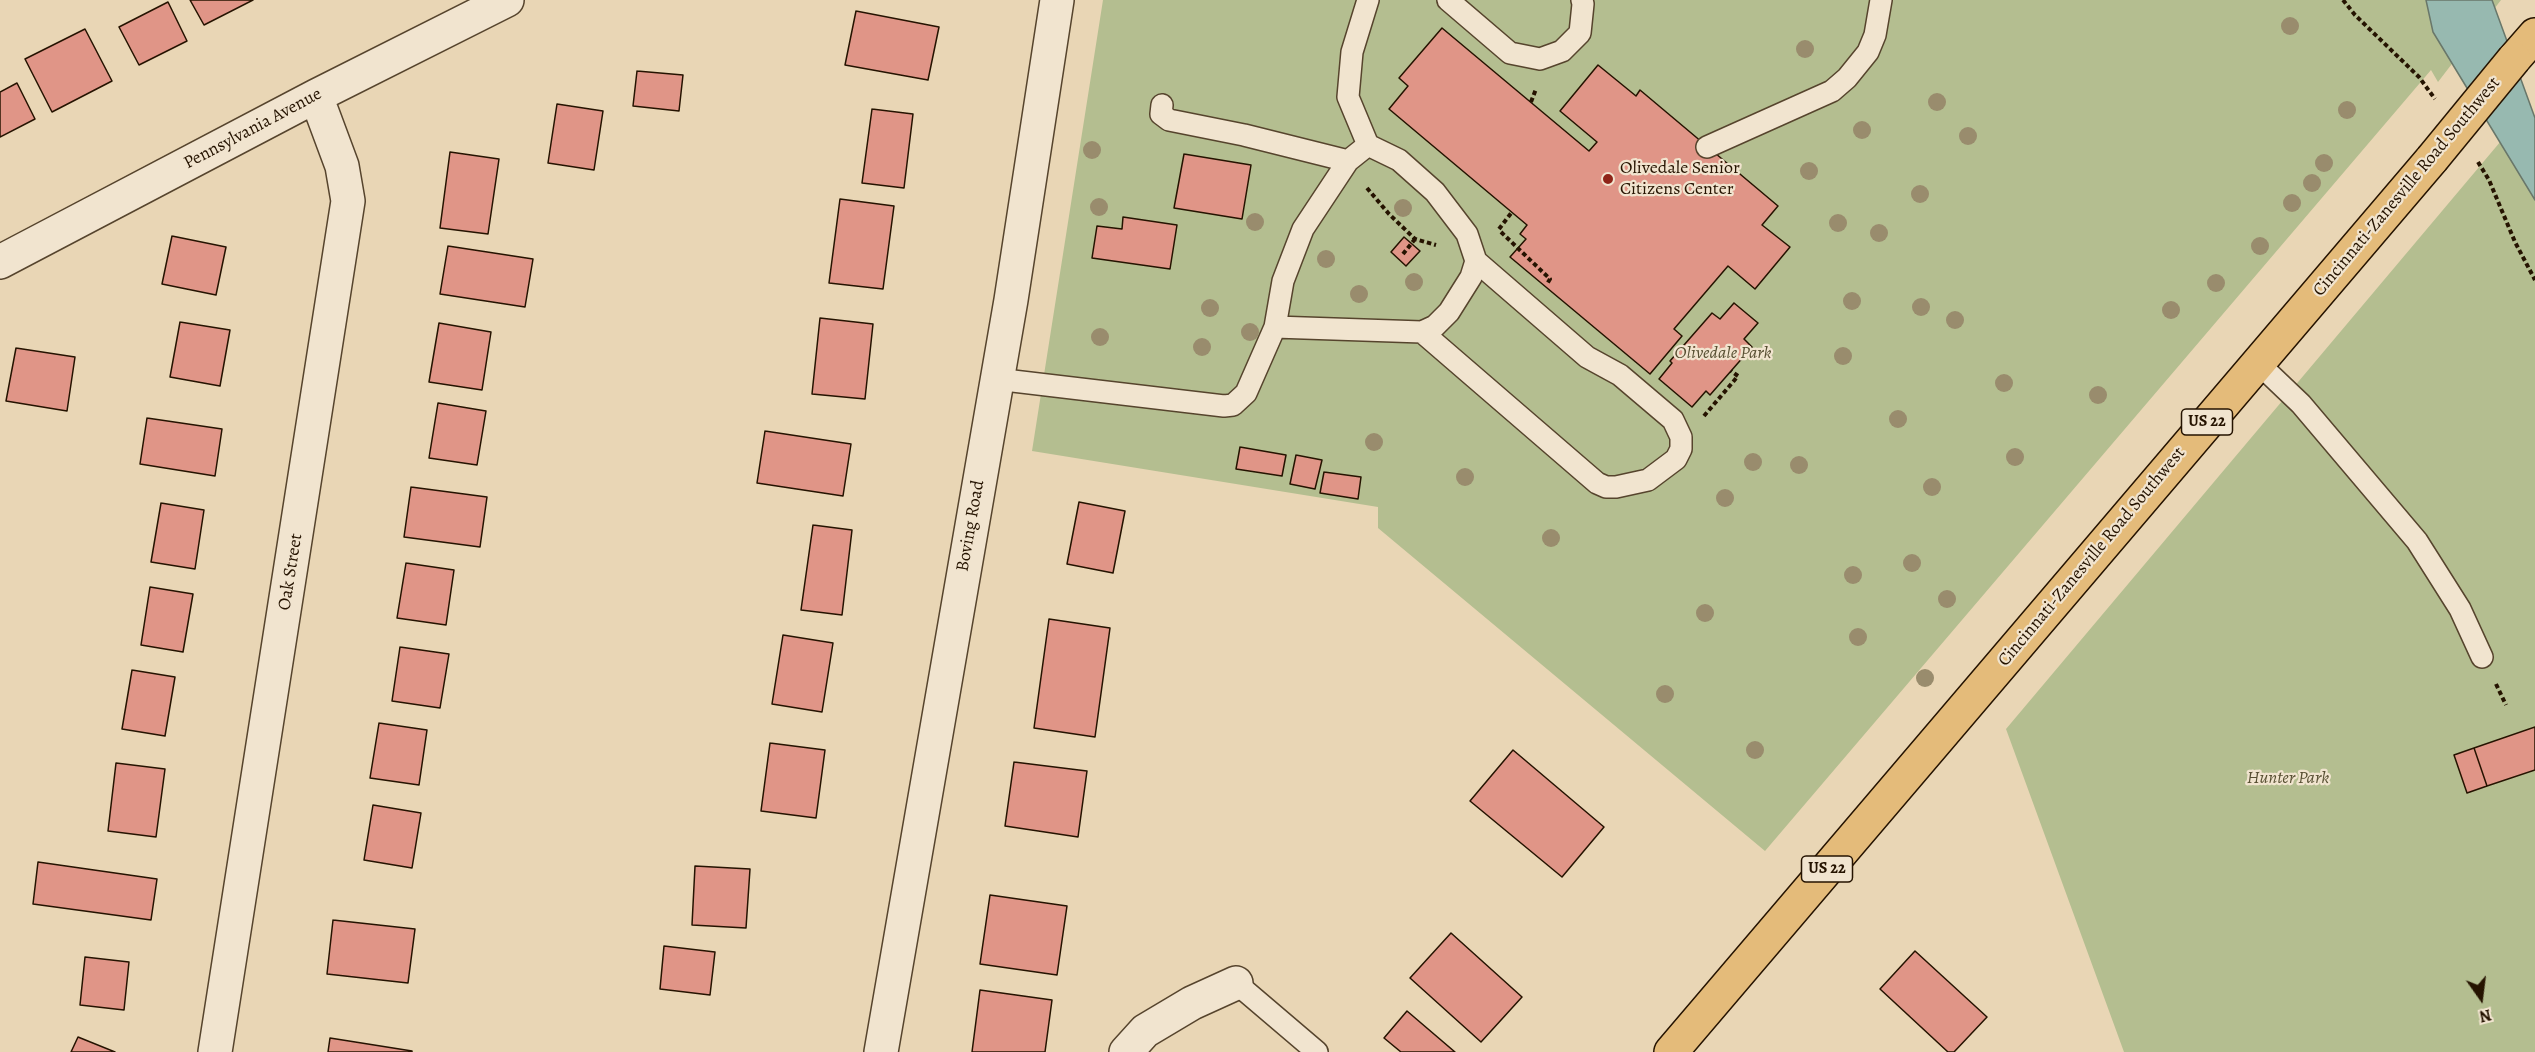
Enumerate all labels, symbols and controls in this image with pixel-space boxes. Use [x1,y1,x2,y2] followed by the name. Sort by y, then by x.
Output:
[2309,73,2505,301] street label: Cincinnati-Zanesville Road Southwest
[180,84,326,174] street label: Pennsylvania Avenue
[1620,158,1740,201] place label: Olivedale Senior Citizens Center
[1601,172,1615,186] marker: Olivedale Senior Citizens Center
[1675,343,1771,365] park label: Olivedale Park
[2182,409,2232,435] road number: US 22
[1994,443,2190,671] street label: Cincinnati-Zanesville Road Southwest
[952,479,990,573] street label: Boving Road
[274,532,308,612] street label: Oak Street
[2247,768,2329,790] park label: Hunter Park
[1802,856,1852,882] road number: US 22
[2451,968,2511,1028] north arrow
[2477,1003,2494,1028] text: N

